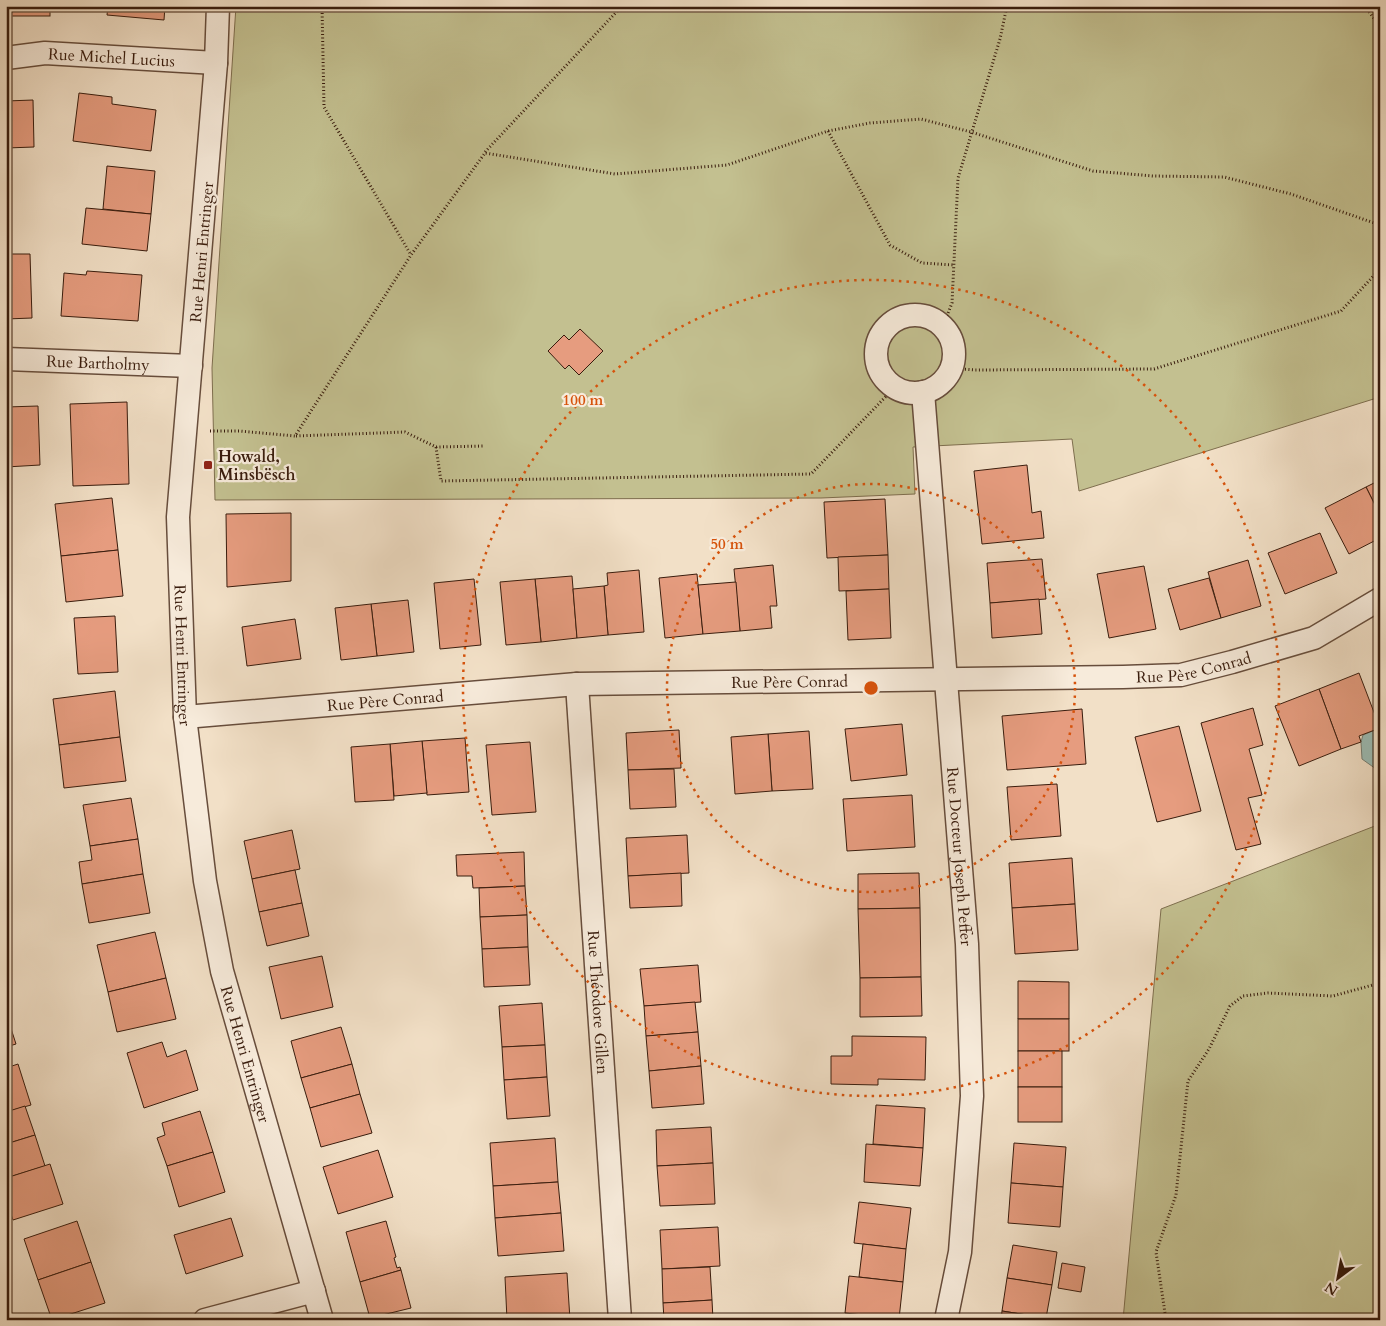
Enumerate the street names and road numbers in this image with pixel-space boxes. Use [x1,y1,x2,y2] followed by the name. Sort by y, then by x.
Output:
[47,43,176,73] street label: Rue Michel Lucius
[185,181,219,323] street label: Rue Henri Entringer
[46,351,151,376] street label: Rue Bartholmy
[168,584,196,727] street label: Rue Henri Entringer
[1136,647,1254,689] street label: Rue Père Conrad
[731,671,849,694] street label: Rue Père Conrad
[326,685,445,717] street label: Rue Père Conrad
[941,766,977,947] street label: Rue Docteur Joseph Peffer
[582,930,613,1075] street label: Rue Théodore Gillen
[215,983,275,1126] street label: Rue Henri Entringer

